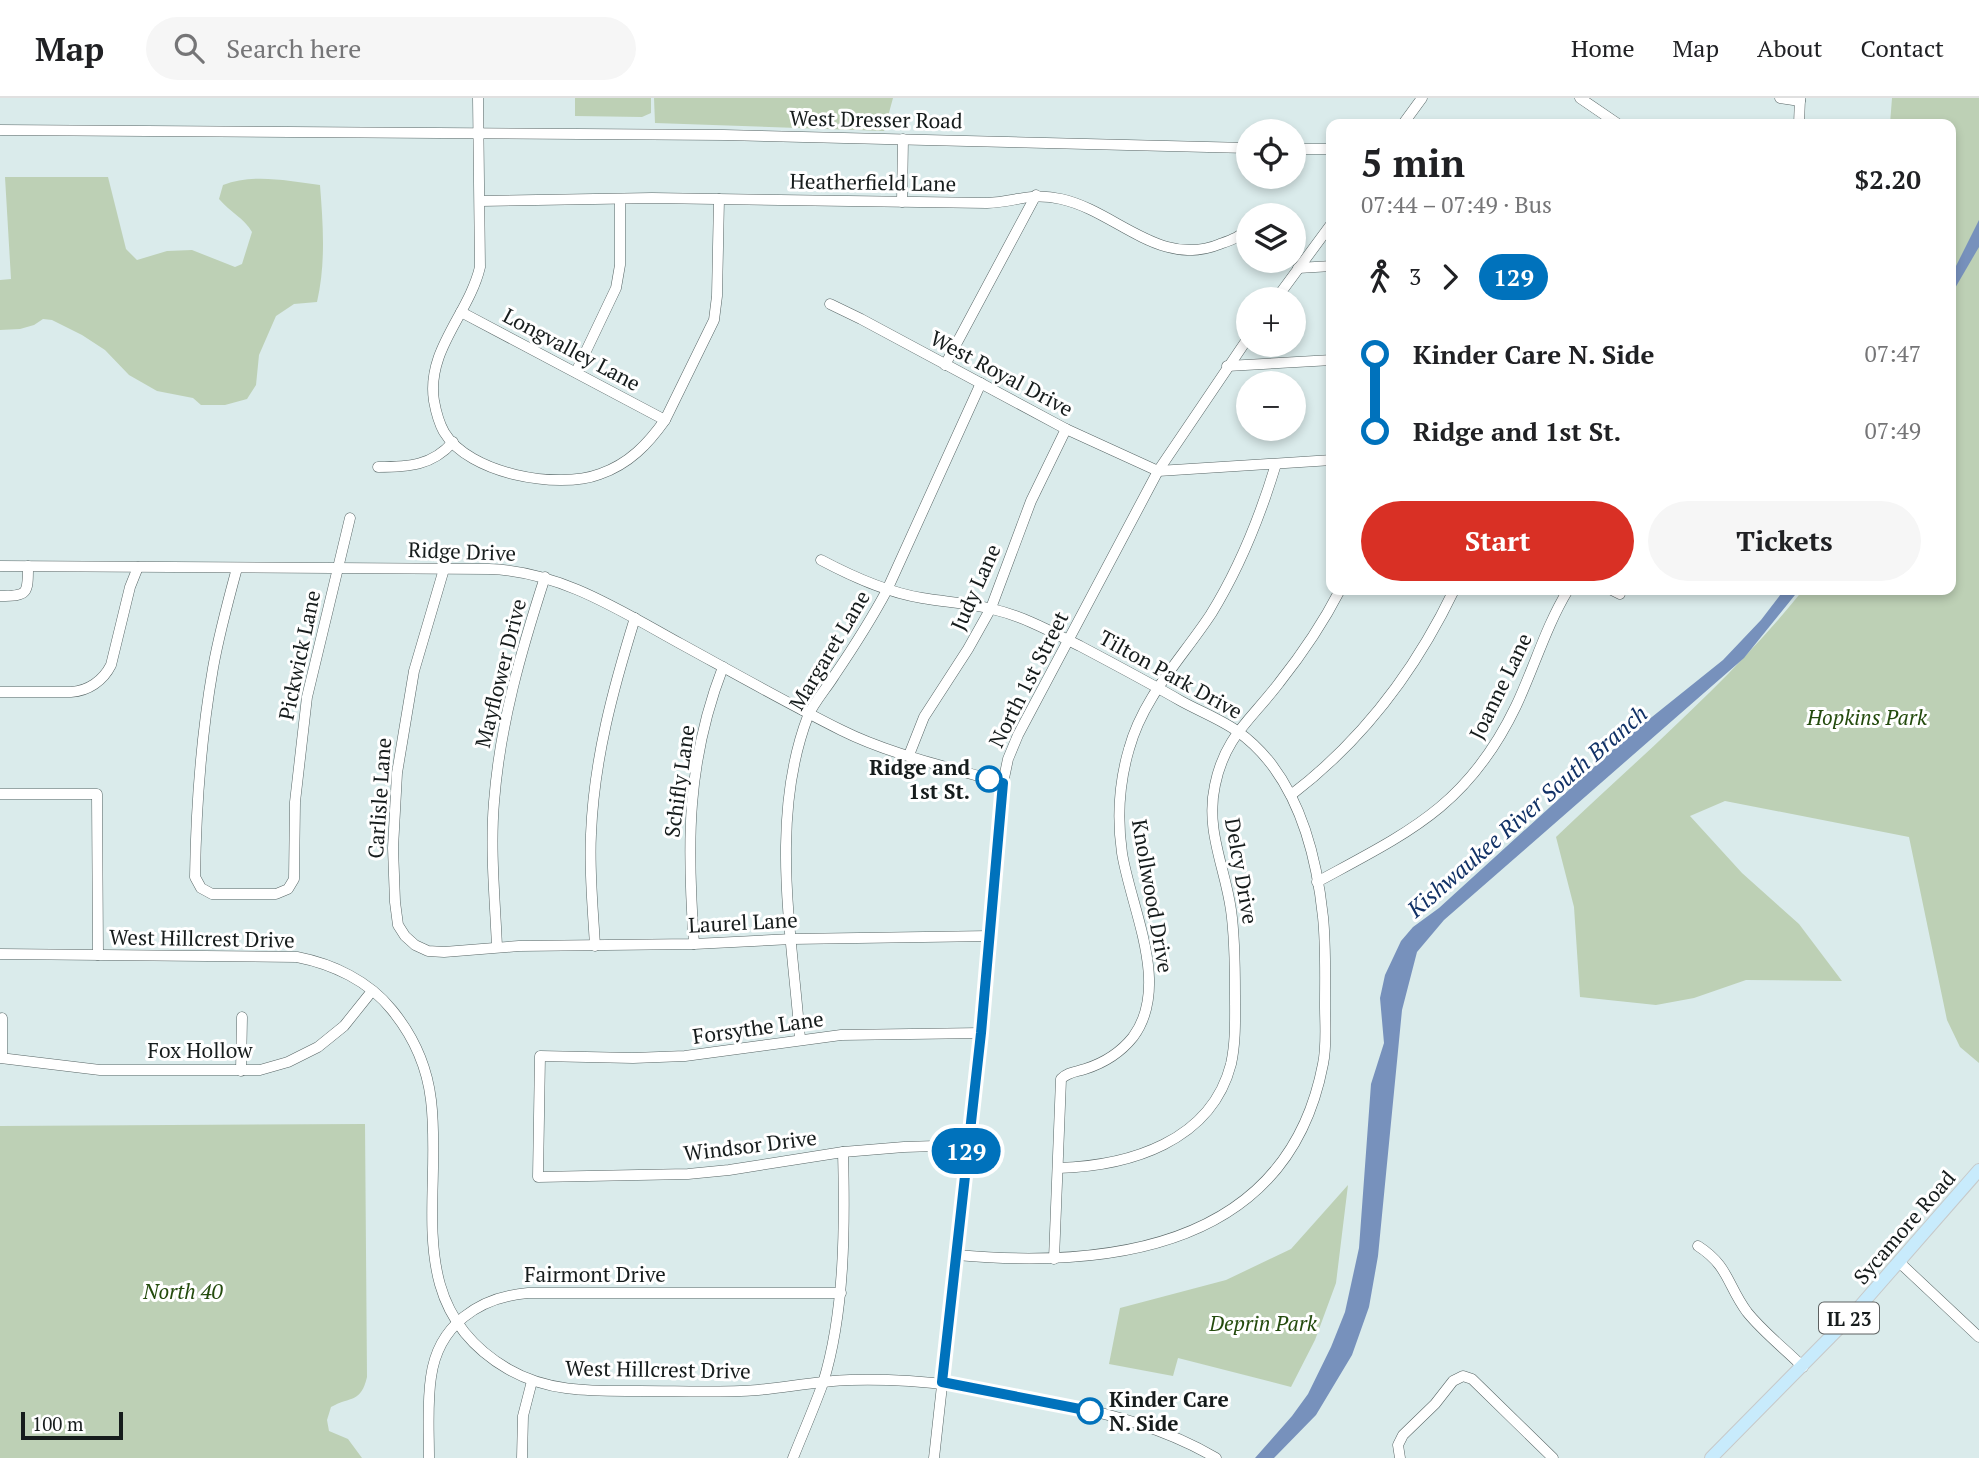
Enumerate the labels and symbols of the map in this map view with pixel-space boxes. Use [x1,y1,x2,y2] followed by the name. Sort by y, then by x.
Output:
[789,103,963,135] street label: West Dresser Road
[789,167,957,197] street label: Heatherfield Lane
[498,301,646,397] street label: Longvalley Lane
[926,324,1078,422] street label: West Royal Drive
[407,535,517,567] street label: Ridge Drive
[944,539,1006,635] street label: Judy Lane
[782,585,876,715] street label: Margaret Lane
[272,588,326,722] street label: Pickwick Lane
[468,596,532,750] street label: Mayflower Drive
[982,606,1074,752] street label: North 1st Street
[1094,623,1248,725] street label: Tilton Park Drive
[1462,628,1538,744] street label: Joanne Lane
[1400,698,1654,925] water label: Kishwaukee River South Branch
[1806,703,1928,731] park label: Hopkins Park
[657,723,701,839] street label: Schifly Lane
[361,737,397,859] street label: Carlisle Lane
[869,753,970,805] place label: Ridge and 1st St.
[976,766,1002,792] marker: Ridge and 1st St.
[1219,816,1265,926] street label: Delcy Drive
[1126,817,1180,975] street label: Knollwood Drive
[688,905,798,939] street label: Laurel Lane
[109,922,295,954] street label: West Hillcrest Drive
[691,1004,825,1050] street label: Forsythe Lane
[148,1036,253,1064] street label: Fox Hollow
[682,1123,818,1167] street label: Windsor Drive
[926,1128,1006,1174] line badge: 129
[1847,1164,1961,1290] street label: Sycamore Road
[524,1260,666,1288] street label: Fairmont Drive
[142,1277,224,1305] park label: North 40
[1819,1302,1879,1334] road number: IL 23
[1208,1309,1318,1337] park label: Deprin Park
[565,1353,751,1385] street label: West Hillcrest Drive
[1109,1385,1229,1437] place label: Kinder Care N. Side
[1077,1398,1103,1424] marker: Kinder Care N. Side
[21,1409,122,1441] scale bar

